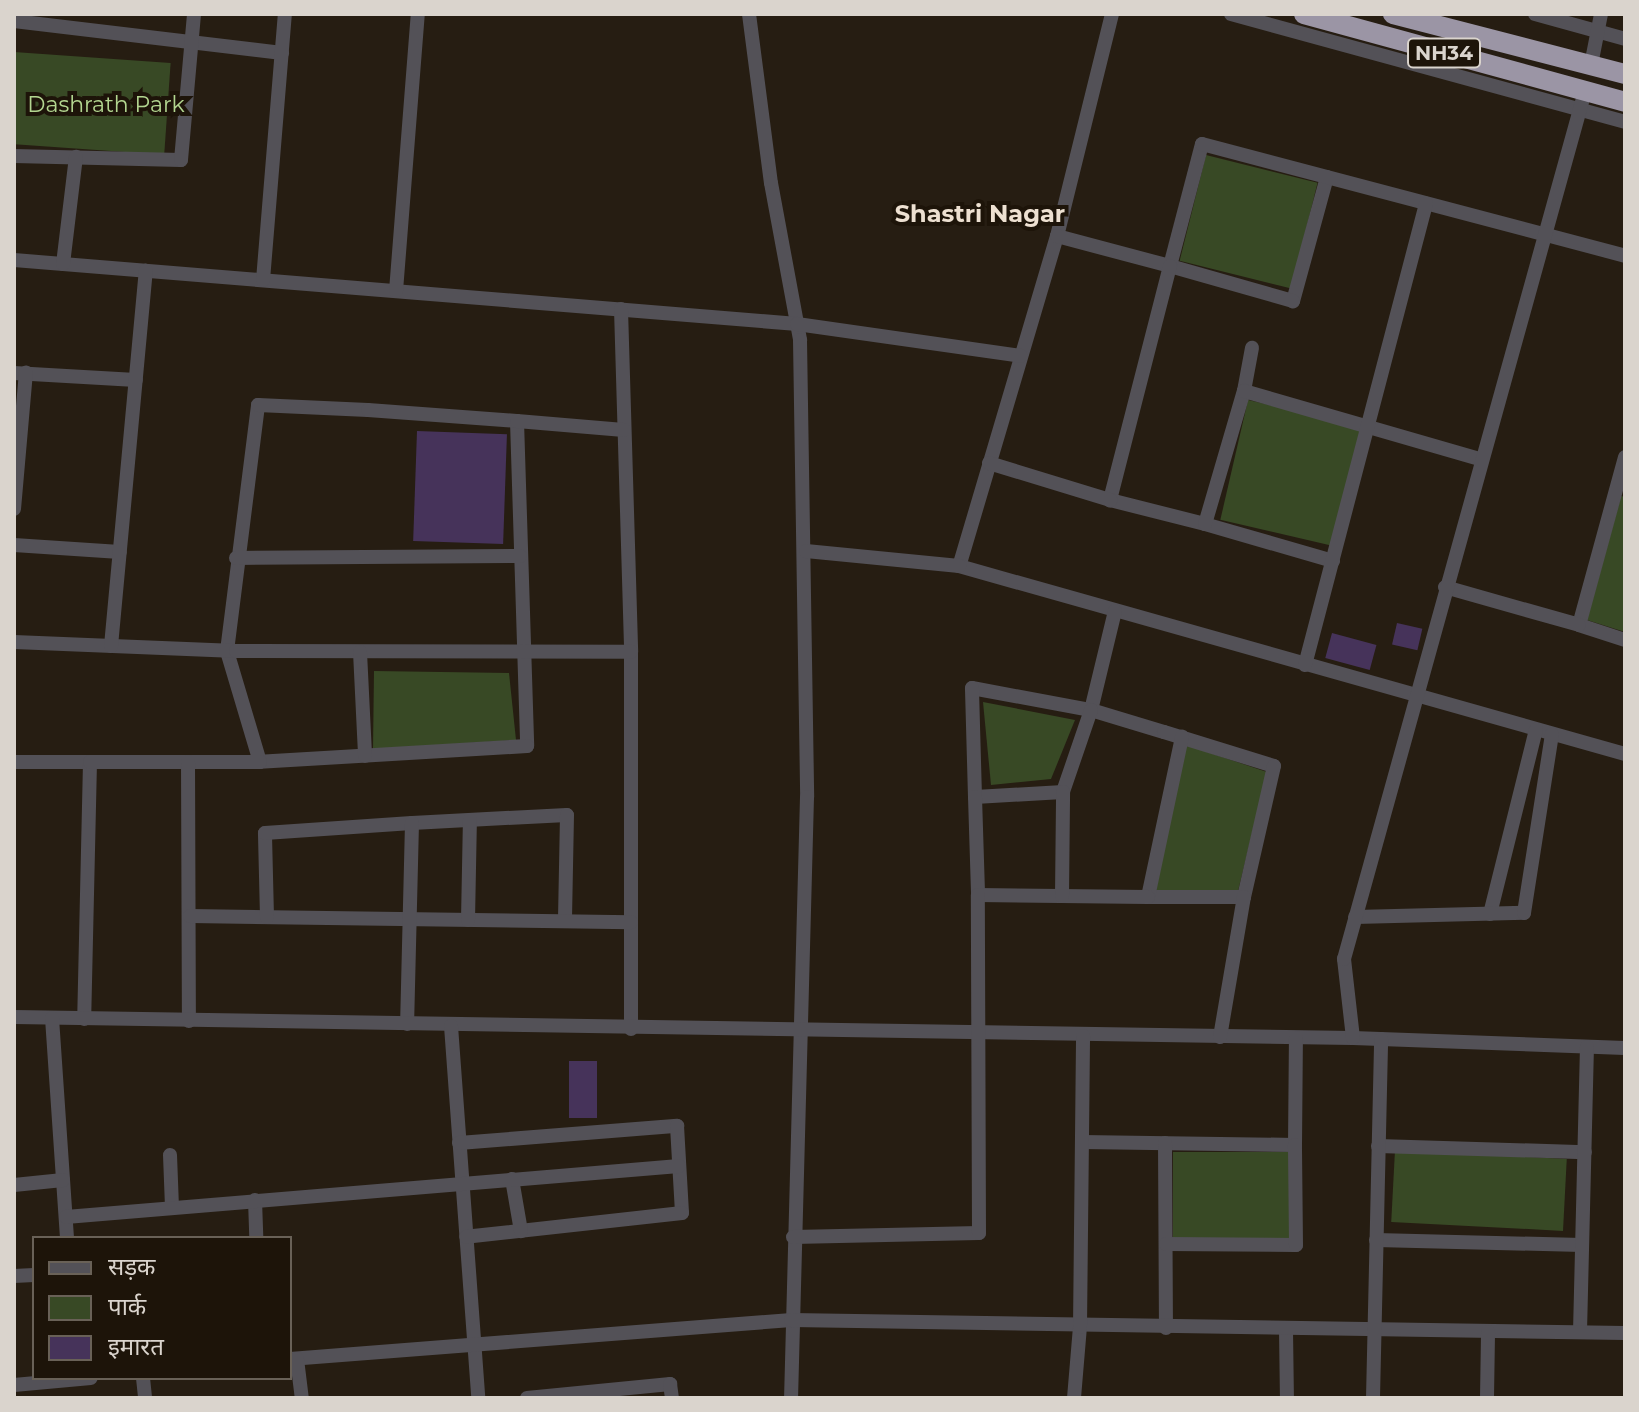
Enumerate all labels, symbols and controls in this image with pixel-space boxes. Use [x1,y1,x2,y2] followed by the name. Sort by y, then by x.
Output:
[1406,37,1482,69] road number: NH34
[27,92,185,118] park label: Dashrath Park
[895,200,1065,228] district label: Shastri Nagar
[32,1236,292,1380] legend
[108,1252,156,1281] text: सड़क
[108,1292,146,1321] text: पार्क
[108,1332,164,1361] text: इमारत

